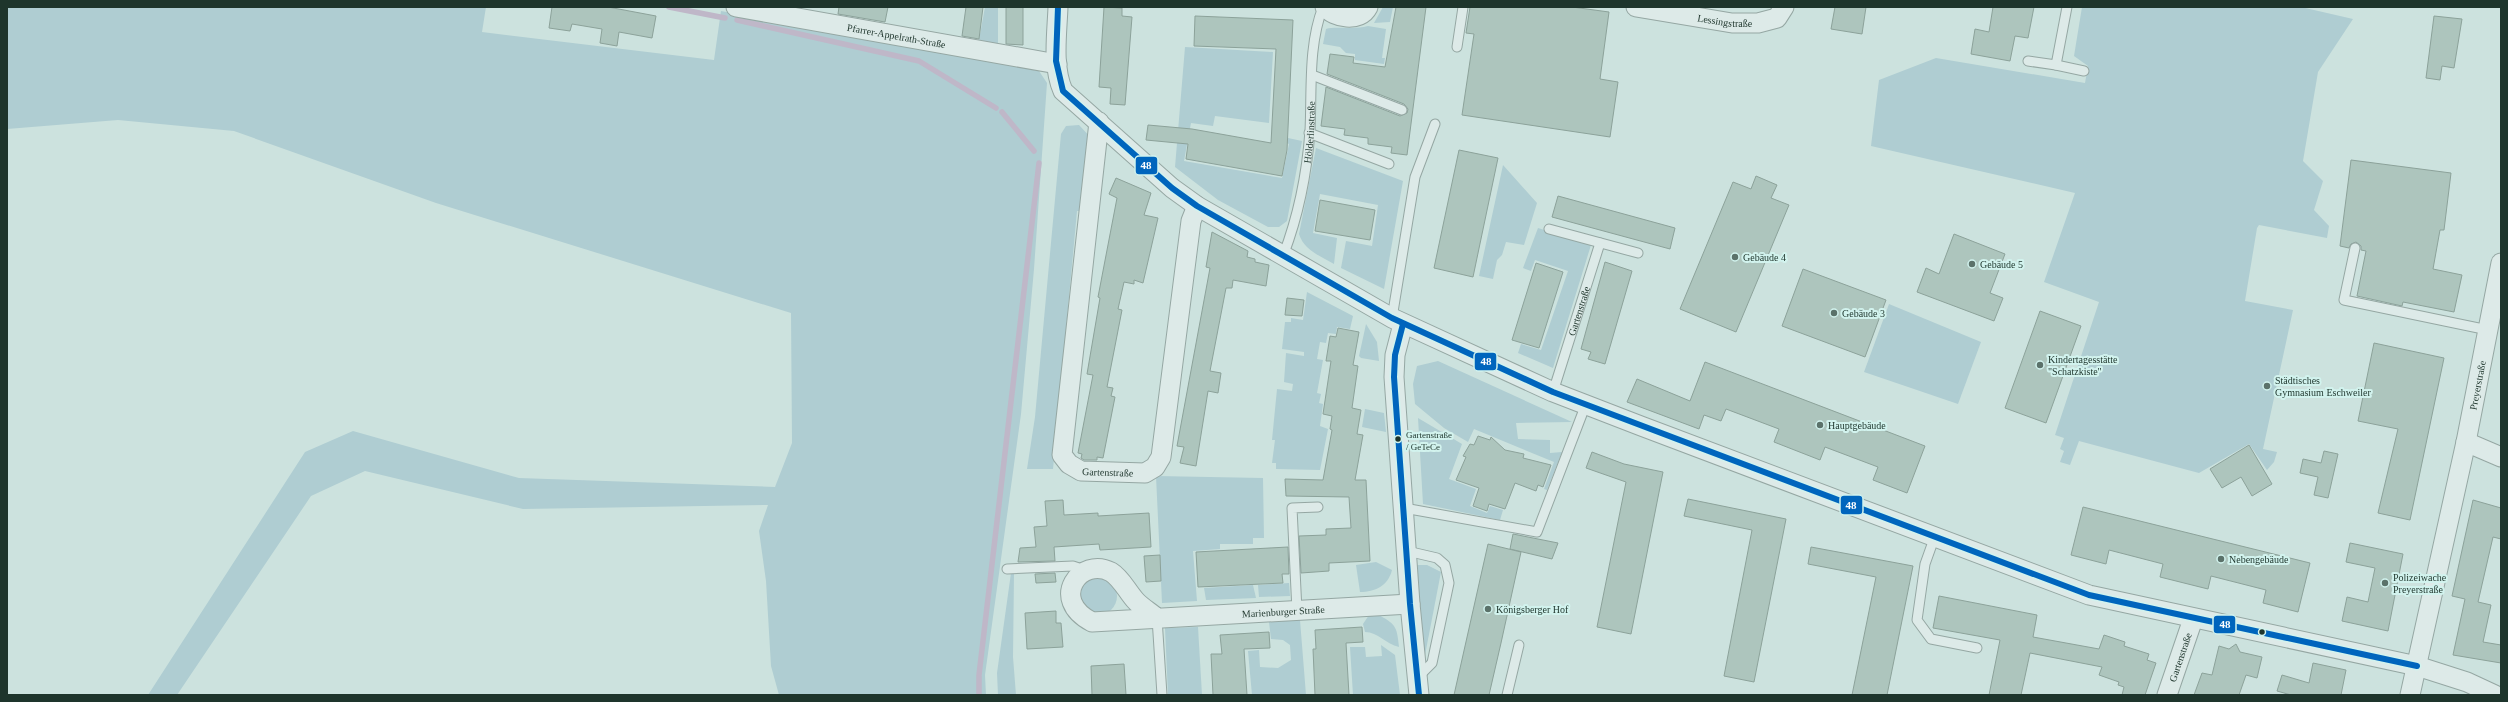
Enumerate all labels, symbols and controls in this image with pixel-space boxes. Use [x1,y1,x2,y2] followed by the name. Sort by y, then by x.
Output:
[1697,12,1753,29] street label: Lessingstraße
[846,22,947,50] street label: Pfarrer-Appelrath-Straße
[1302,101,1317,164] street label: Hölderlinstraße
[1135,156,1158,175] line badge: 48
[1141,159,1152,171] text: 48
[1730,252,1740,262] marker: Gebäude 4
[1743,252,1786,263] place label: Gebäude 4
[1967,259,1977,269] marker: Gebäude 5
[1980,259,2023,270] place label: Gebäude 5
[1566,284,1592,337] street label: Gartenstraße
[1829,308,1839,318] marker: Gebäude 3
[1842,308,1885,319] place label: Gebäude 3
[1474,352,1497,371] line badge: 48
[2048,354,2118,377] place label: Kindertagesstätte "Schatzkiste"
[1481,355,1492,367] text: 48
[2467,359,2488,411] street label: Preyerstraße
[2035,360,2045,370] marker: Kindertagesstätte "Schatzkiste"
[2275,375,2371,398] place label: Städtisches Gymnasium Eschweiler
[2262,381,2272,391] marker: Städtisches Gymnasium Eschweiler
[1815,420,1825,430] marker: Hauptgebäude
[1828,420,1886,431] place label: Hauptgebäude
[1406,430,1452,452] place label: Gartenstraße / GeTeCe
[1393,434,1403,444] marker: Gartenstraße / GeTeCe
[1082,466,1134,479] street label: Gartenstraße
[1840,495,1863,515] line badge: 48
[1846,499,1857,511] text: 48
[2216,554,2226,564] marker: Nebengebäude
[2229,554,2289,565] place label: Nebengebäude
[2393,572,2447,595] place label: Polizeiwache Preyerstraße
[2380,578,2390,588] marker: Polizeiwache Preyerstraße
[1242,604,1326,620] street label: Marienburger Straße
[1483,604,1493,614] marker: Königsberger Hof
[1496,604,1569,615] place label: Königsberger Hof
[2213,615,2236,634] line badge: 48
[2220,618,2231,630] text: 48
[2257,627,2267,637] unlabelled marker
[2167,631,2194,683] street label: Gartenstraße

